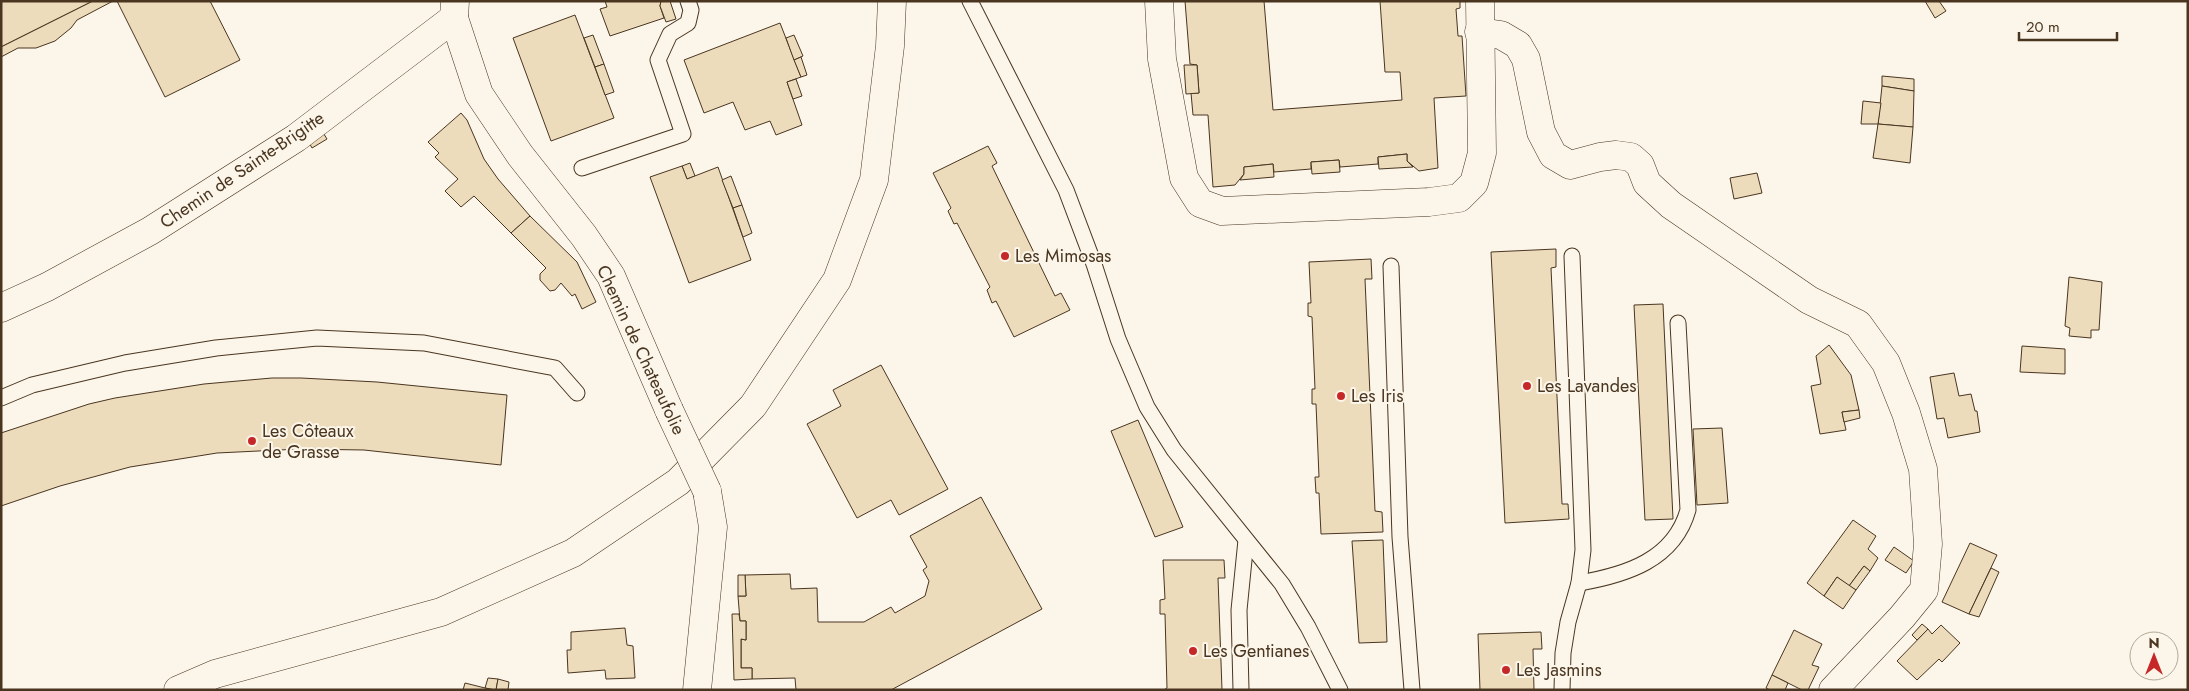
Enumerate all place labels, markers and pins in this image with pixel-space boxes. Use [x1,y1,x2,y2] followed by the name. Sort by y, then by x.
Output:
[1015,243,1111,269] place label: Les Mimosas
[999,250,1011,262] marker: Les Mimosas
[1537,373,1637,399] place label: Les Lavandes
[1521,380,1533,392] marker: Les Lavandes
[1351,383,1404,409] place label: Les Iris
[1335,390,1347,402] marker: Les Iris
[262,418,354,465] place label: Les Côteaux de Grasse
[246,435,258,447] marker: Les Côteaux de Grasse
[1203,638,1309,664] place label: Les Gentianes
[1187,645,1199,657] marker: Les Gentianes
[1516,657,1602,683] place label: Les Jasmins
[1500,664,1512,676] marker: Les Jasmins

